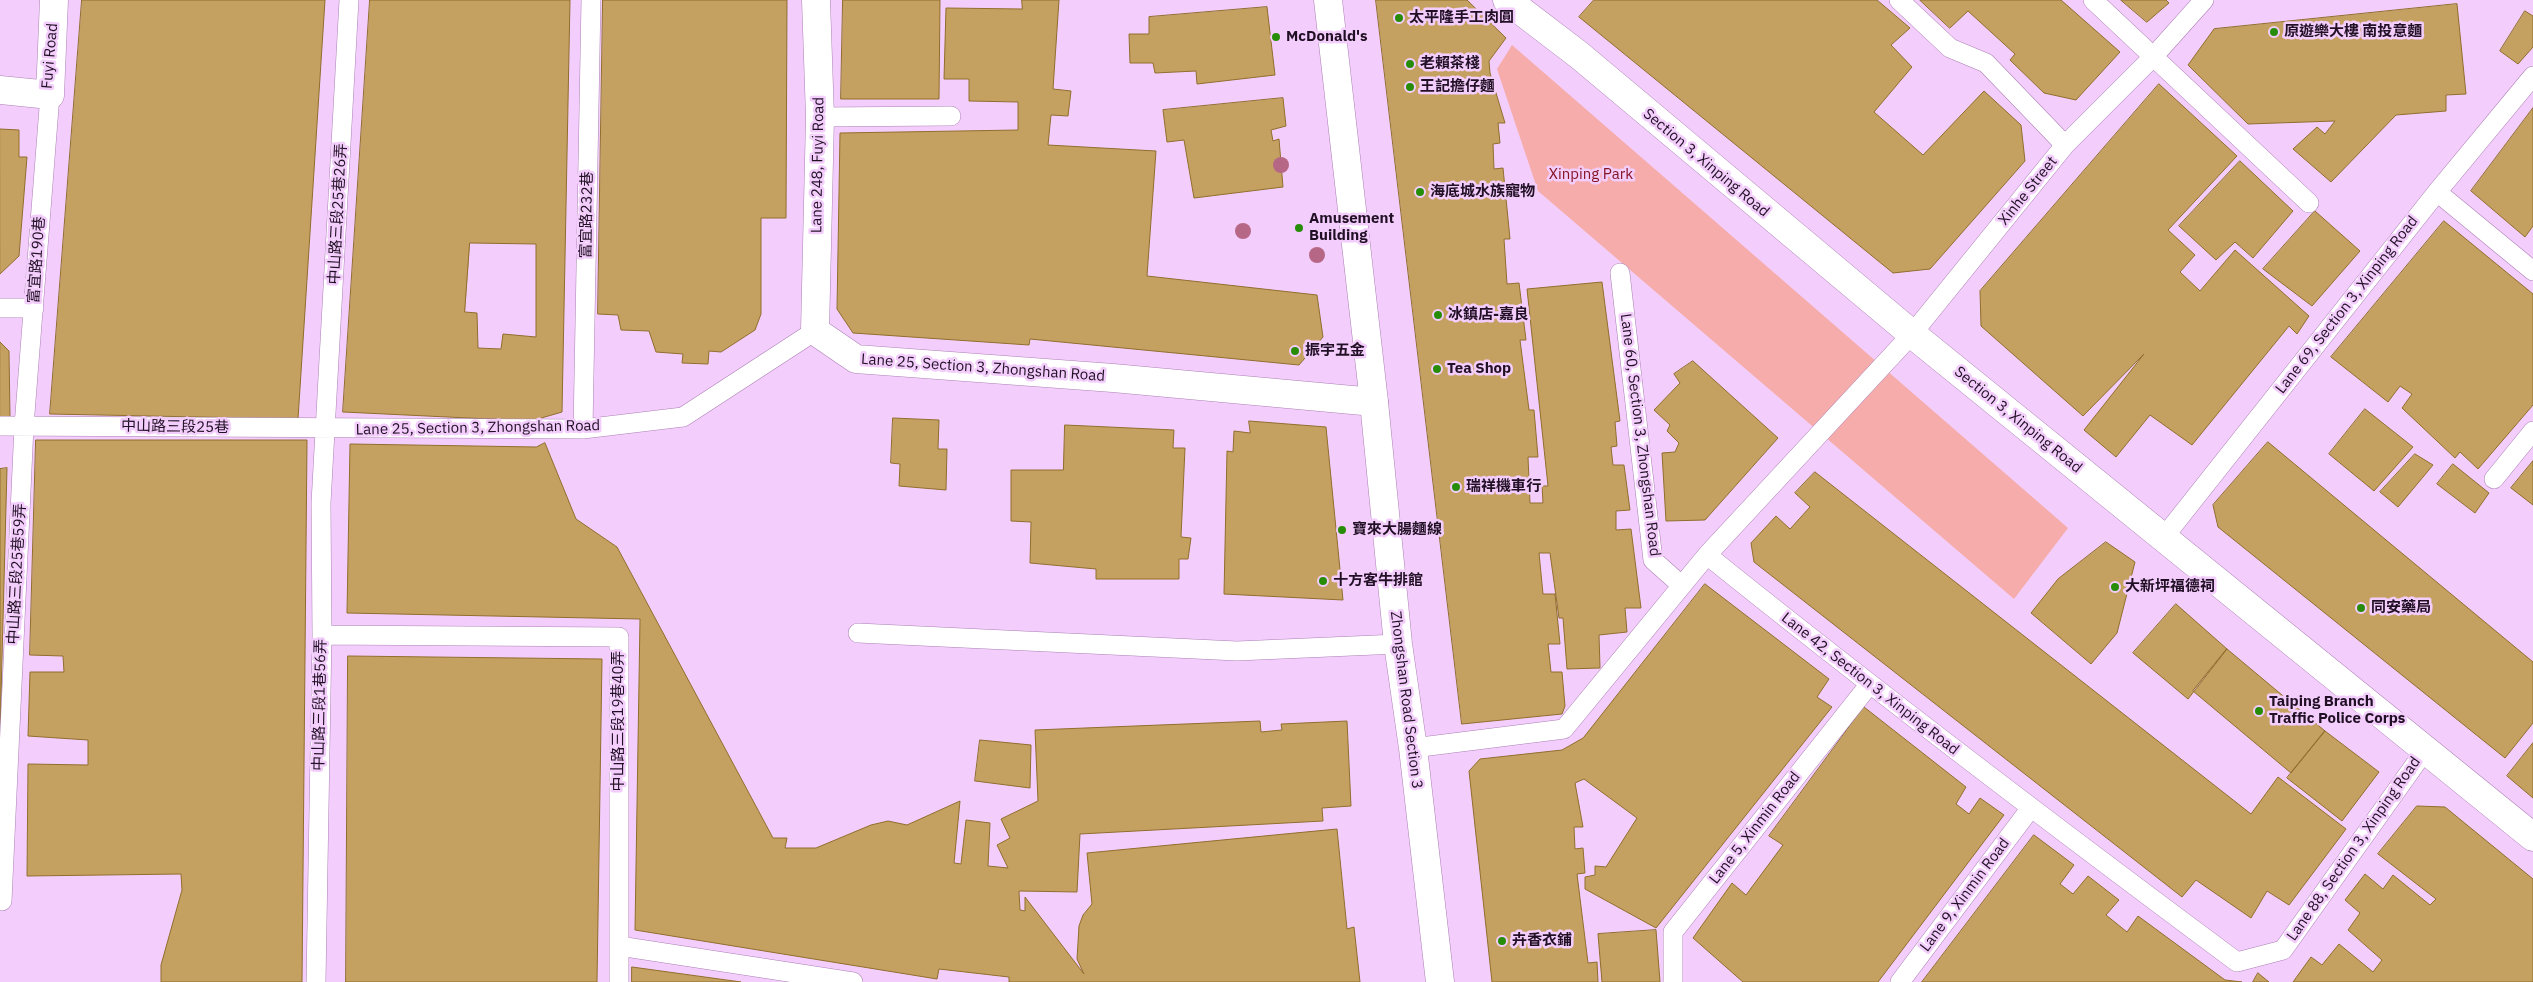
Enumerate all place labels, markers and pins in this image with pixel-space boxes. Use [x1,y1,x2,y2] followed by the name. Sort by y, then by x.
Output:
[1409,9,1514,27] place label: 太平隆手工肉圓
[1393,12,1405,24] marker: 太平隆手工肉圓
[2284,23,2423,41] place label: 原遊樂大樓 南投意麵
[2268,26,2280,38] marker: 原遊樂大樓 南投意麵
[1286,28,1368,46] place label: McDonald's
[1270,31,1282,43] marker: McDonald's
[1420,55,1480,73] place label: 老賴茶棧
[1404,58,1416,70] marker: 老賴茶棧
[1420,78,1495,96] place label: 王記擔仔麵
[1404,81,1416,93] marker: 王記擔仔麵
[1430,183,1535,201] place label: 海底城水族寵物
[1414,186,1426,198] marker: 海底城水族寵物
[1309,210,1394,245] place label: Amusement Building
[1293,222,1305,234] marker: Amusement Building
[1448,306,1529,324] place label: 冰鎮店-嘉良
[1432,309,1444,321] marker: 冰鎮店-嘉良
[1305,342,1365,360] place label: 振宇五金
[1289,345,1301,357] marker: 振宇五金
[1447,360,1511,378] place label: Tea Shop
[1431,363,1443,375] marker: Tea Shop
[1466,478,1541,496] place label: 瑞祥機車行
[1450,481,1462,493] marker: 瑞祥機車行
[1352,521,1442,539] place label: 寶來大腸麵線
[1336,524,1348,536] marker: 寶來大腸麵線
[1333,572,1423,590] place label: 十方客牛排館
[1317,575,1329,587] marker: 十方客牛排館
[2125,578,2215,596] place label: 大新坪福德祠
[2109,581,2121,593] marker: 大新坪福德祠
[2371,599,2431,617] place label: 同安藥局
[2355,602,2367,614] marker: 同安藥局
[2269,693,2405,728] place label: Taiping Branch Traffic Police Corps
[2253,705,2265,717] marker: Taiping Branch Traffic Police Corps
[1512,932,1572,950] place label: 卉香衣鋪
[1496,935,1508,947] marker: 卉香衣鋪

